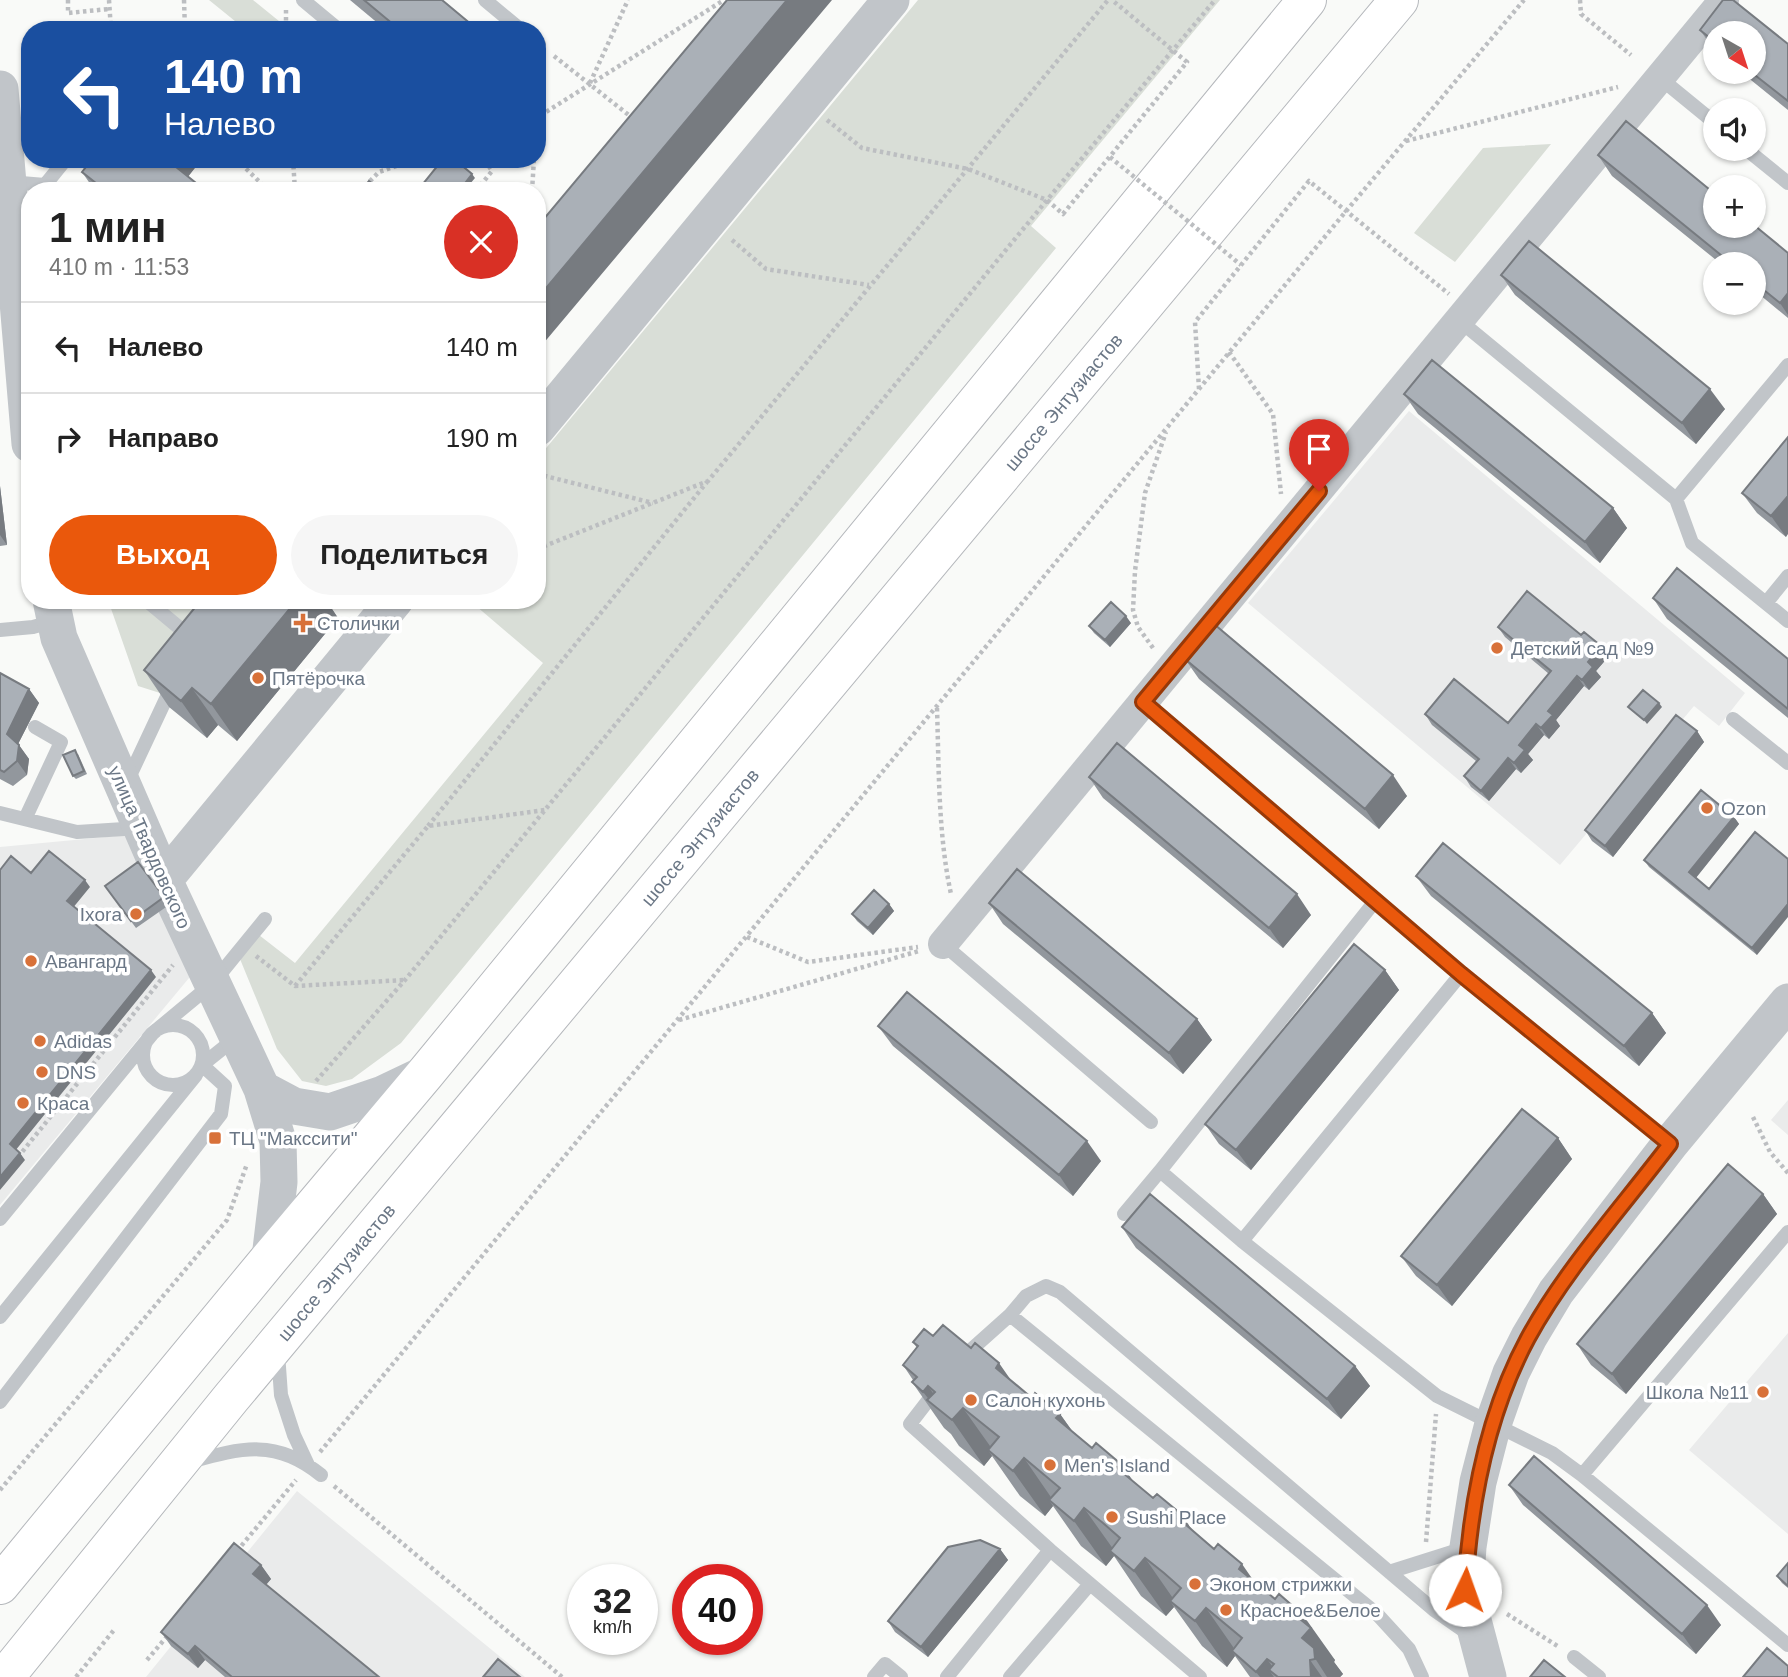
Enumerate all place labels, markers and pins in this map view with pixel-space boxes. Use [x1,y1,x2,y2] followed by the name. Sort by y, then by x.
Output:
[1289,419,1349,491] pin
[317,613,400,634] place label: Столички
[295,615,311,631] marker: Столички
[1511,638,1654,659] place label: Детский сад №9
[1489,640,1505,656] marker: Детский сад №9
[272,668,366,689] place label: Пятёрочка
[250,670,266,686] marker: Пятёрочка
[1721,798,1766,819] place label: Ozon
[1699,800,1715,816] marker: Ozon
[80,904,122,925] place label: Ixora
[128,906,144,922] marker: Ixora
[45,951,127,972] place label: Авангард
[23,953,39,969] marker: Авангард
[54,1031,112,1052] place label: Adidas
[32,1033,48,1049] marker: Adidas
[56,1062,96,1083] place label: DNS
[34,1064,50,1080] marker: DNS
[37,1093,90,1114] place label: Краса
[15,1095,31,1111] marker: Краса
[229,1128,358,1149] place label: ТЦ "Макссити"
[207,1130,223,1146] marker: ТЦ "Макссити"
[1646,1382,1749,1403] place label: Школа №11
[1755,1384,1771,1400] marker: Школа №11
[985,1390,1106,1411] place label: Салон кухонь
[963,1392,979,1408] marker: Салон кухонь
[1064,1455,1170,1476] place label: Men's Island
[1042,1457,1058,1473] marker: Men's Island
[1126,1507,1226,1528] place label: Sushi Place
[1104,1509,1120,1525] marker: Sushi Place
[1209,1574,1352,1595] place label: Эконом стрижки
[1187,1576,1203,1592] marker: Эконом стрижки
[1240,1600,1381,1621] place label: Красное&Белое
[1218,1602,1234,1618] marker: Красное&Белое

